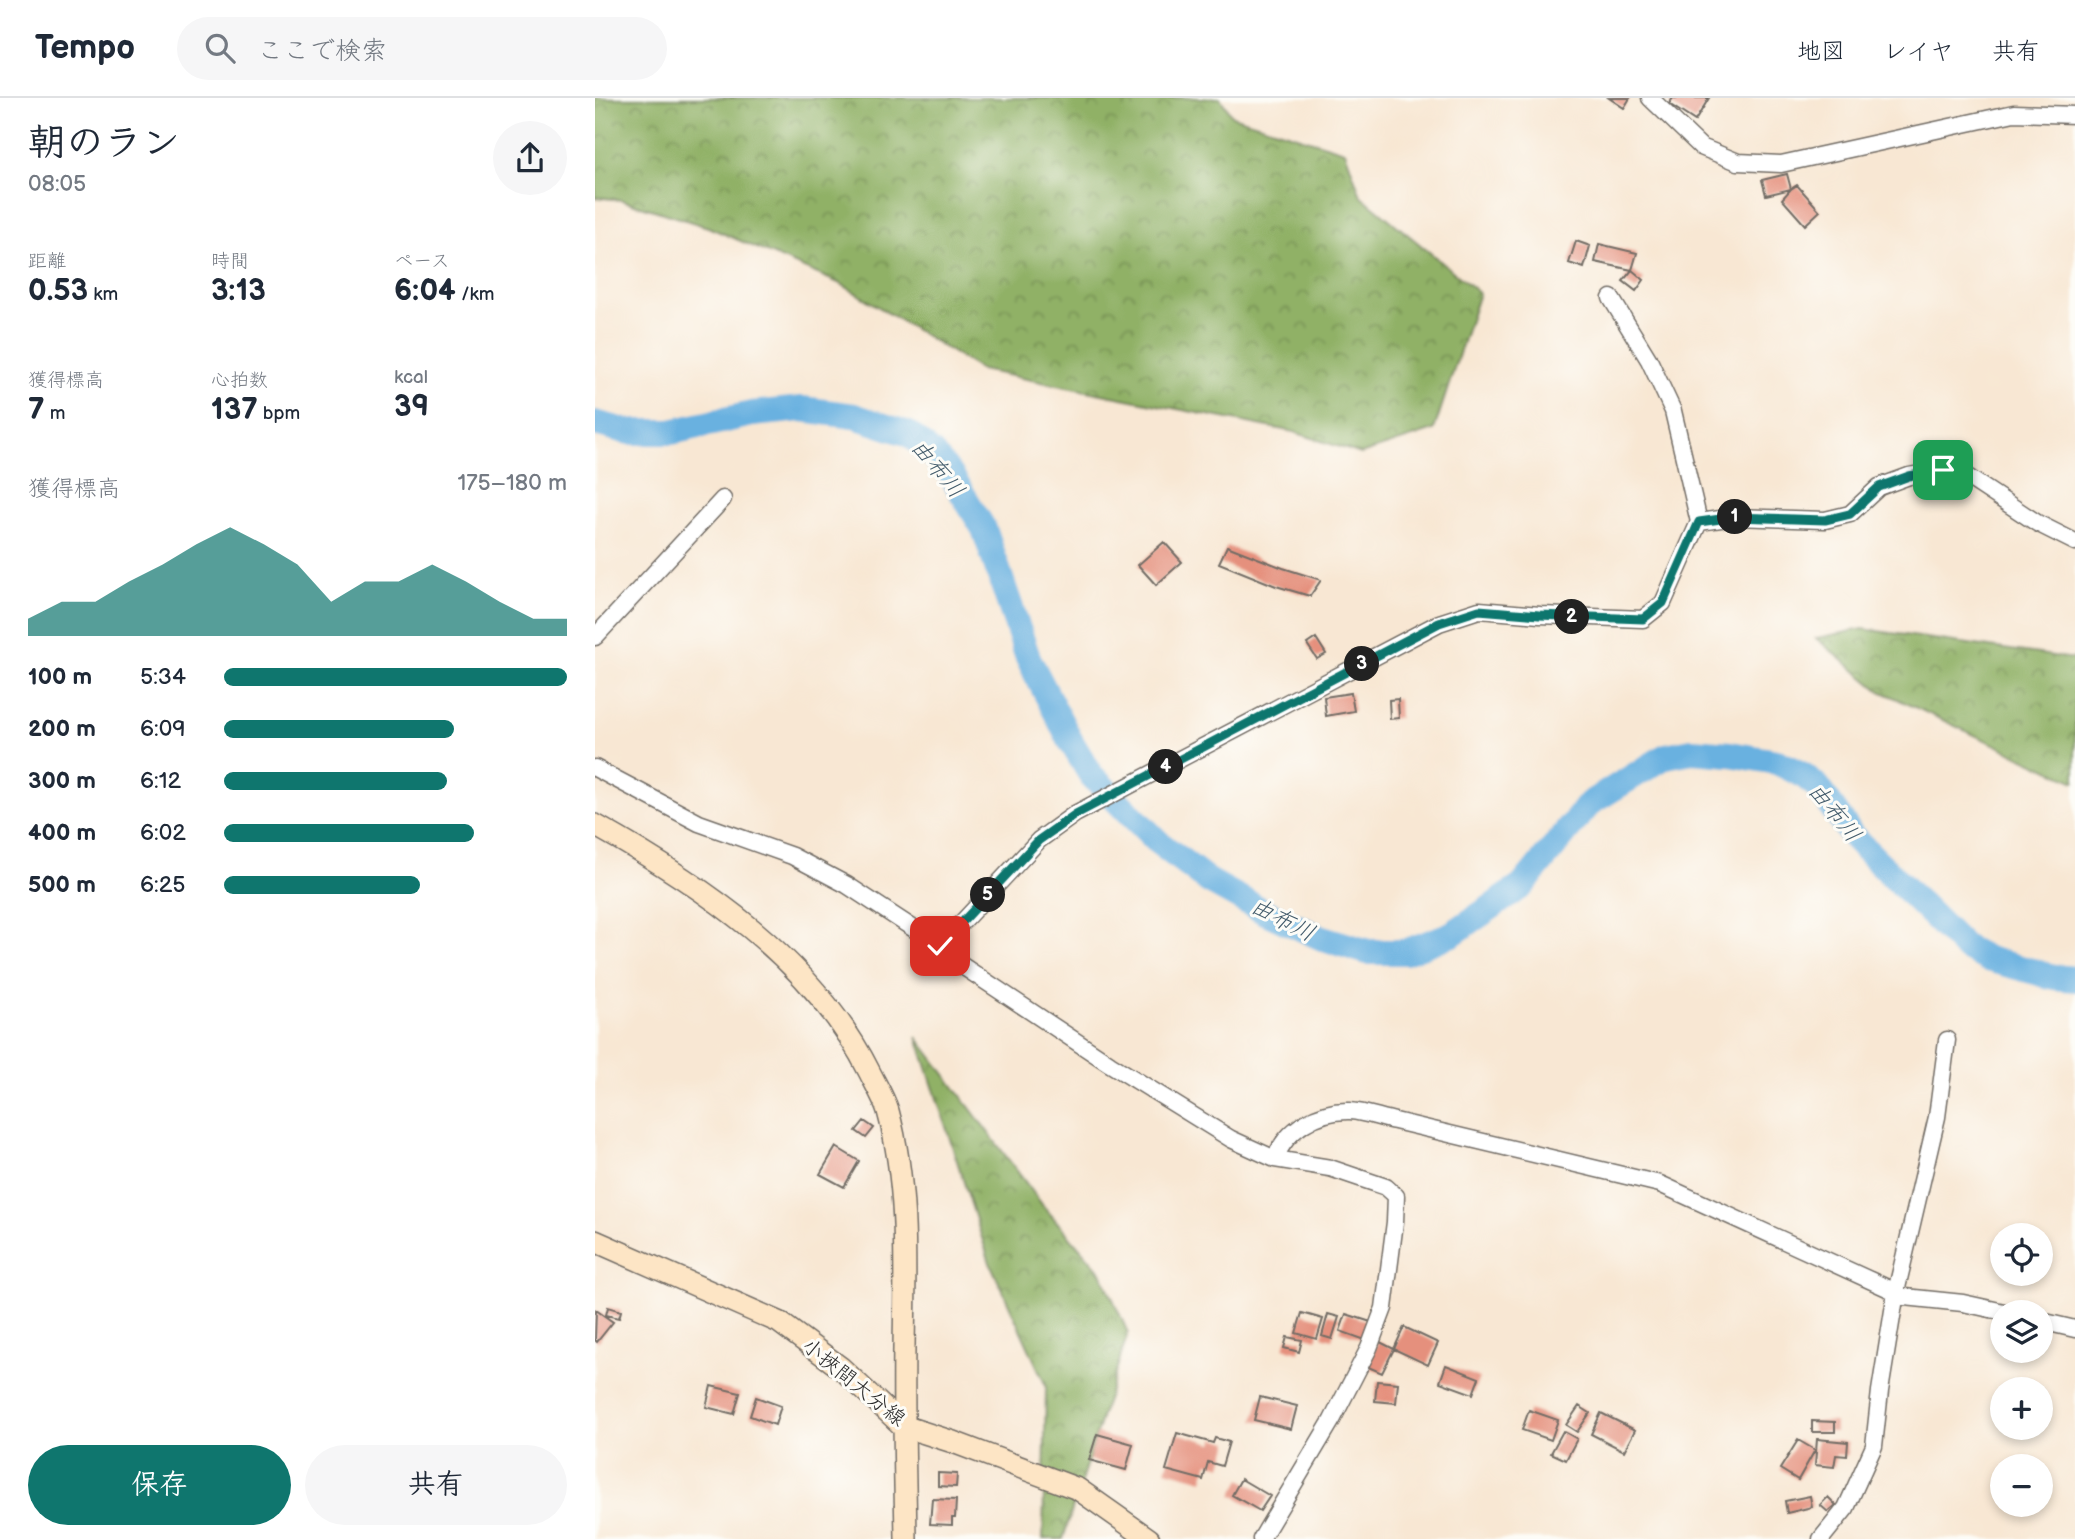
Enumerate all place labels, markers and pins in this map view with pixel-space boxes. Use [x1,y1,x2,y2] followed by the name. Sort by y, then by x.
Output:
[1913,440,1973,500] pin
[1717,500,1753,534] pin: 1
[1555,600,1590,634] pin: 2
[1345,646,1379,682] pin: 3
[1149,750,1183,784] pin: 4
[971,878,1005,912] pin: 5
[910,916,970,976] pin

